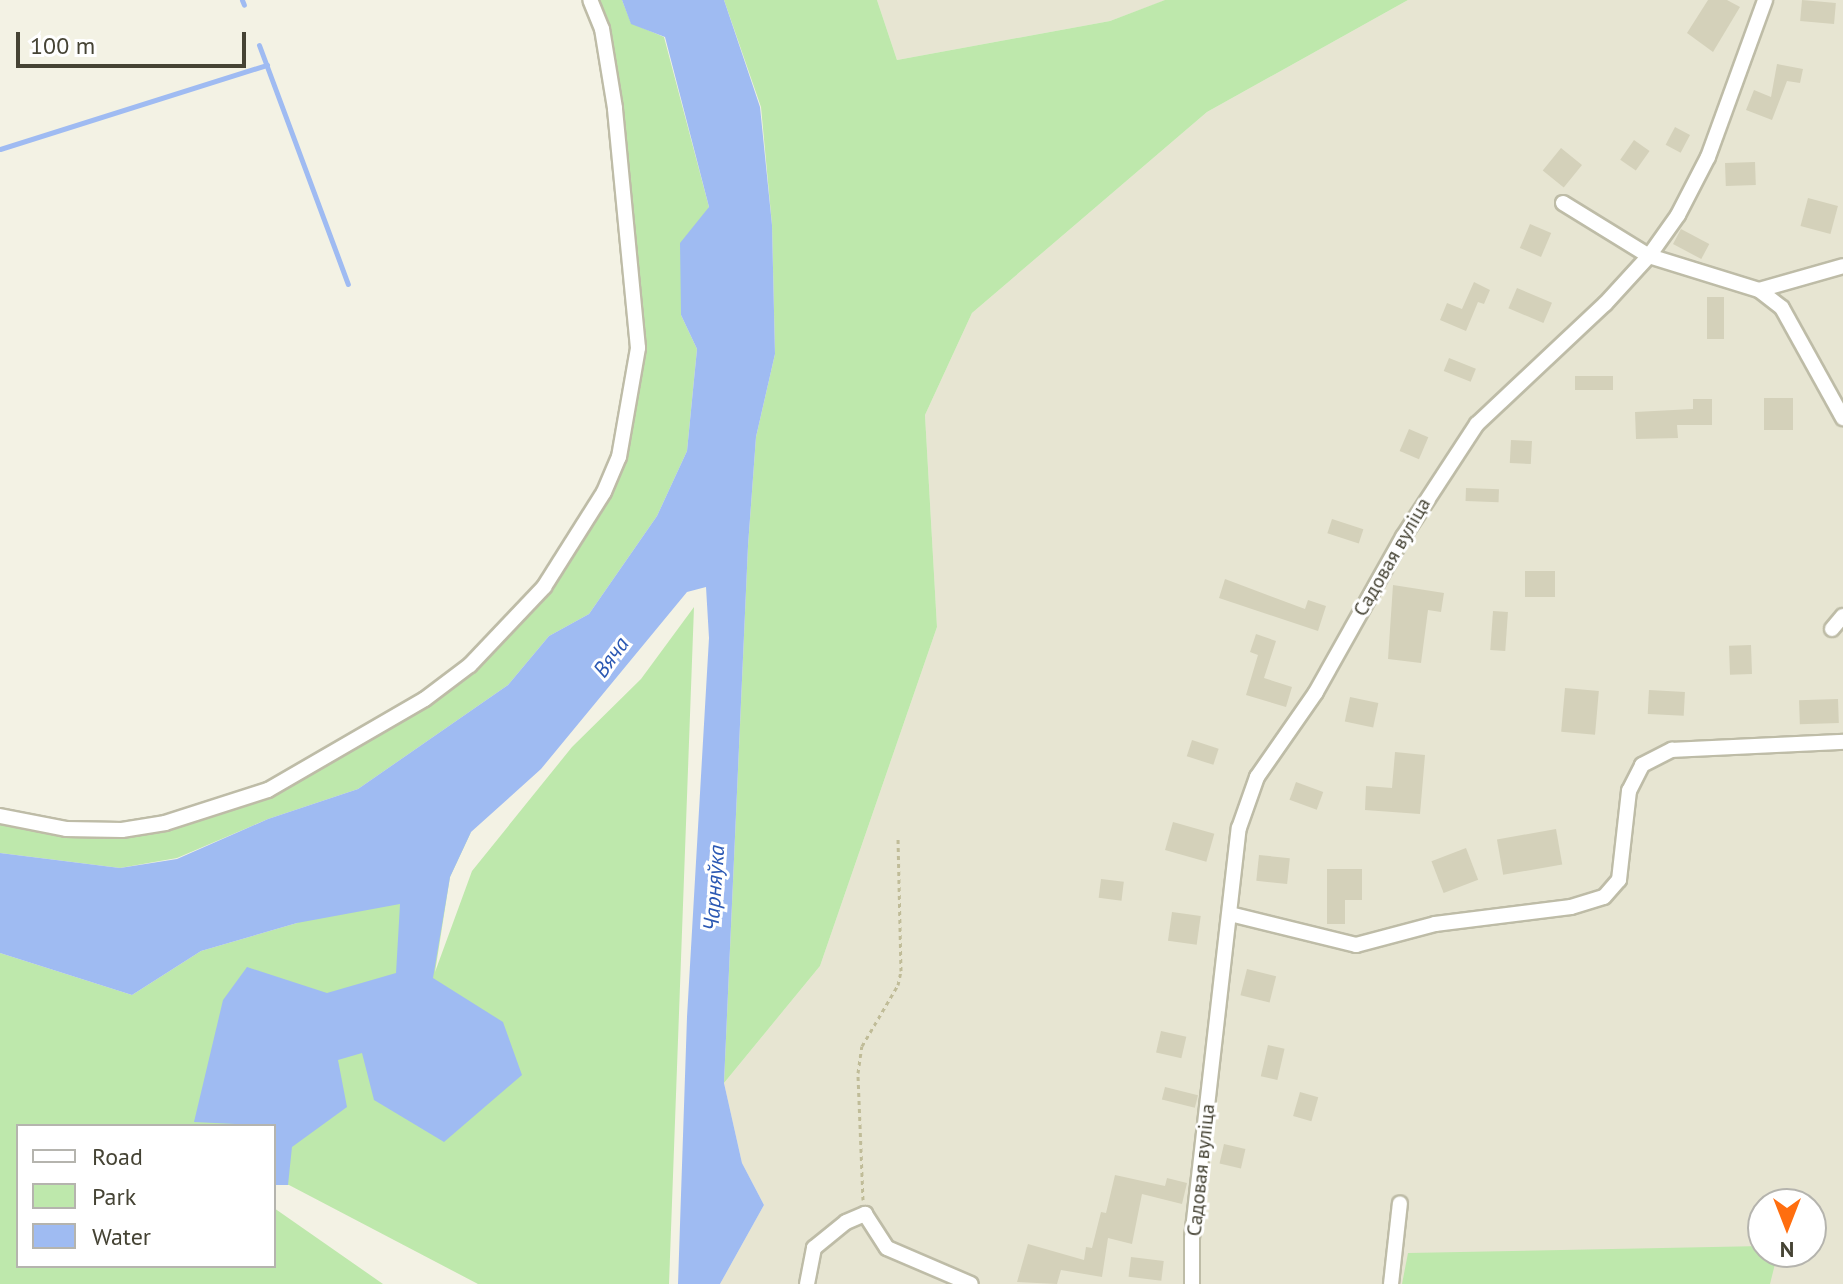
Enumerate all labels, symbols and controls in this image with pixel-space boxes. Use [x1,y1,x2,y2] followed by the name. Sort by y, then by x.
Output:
[20,16,250,66] scale bar
[30,30,95,61] text: 100 m
[1348,493,1436,621] street label: Садовая вуліца
[588,632,634,682] water label: Вяча
[698,844,730,932] water label: Чарняўка
[1182,1103,1220,1237] street label: Садовая вуліца
[16,1124,276,1268] legend
[92,1141,143,1172] text: Road
[92,1181,136,1212] text: Park
[1747,1188,1827,1268] north arrow
[92,1221,151,1252] text: Water
[1780,1236,1794,1264] text: N

